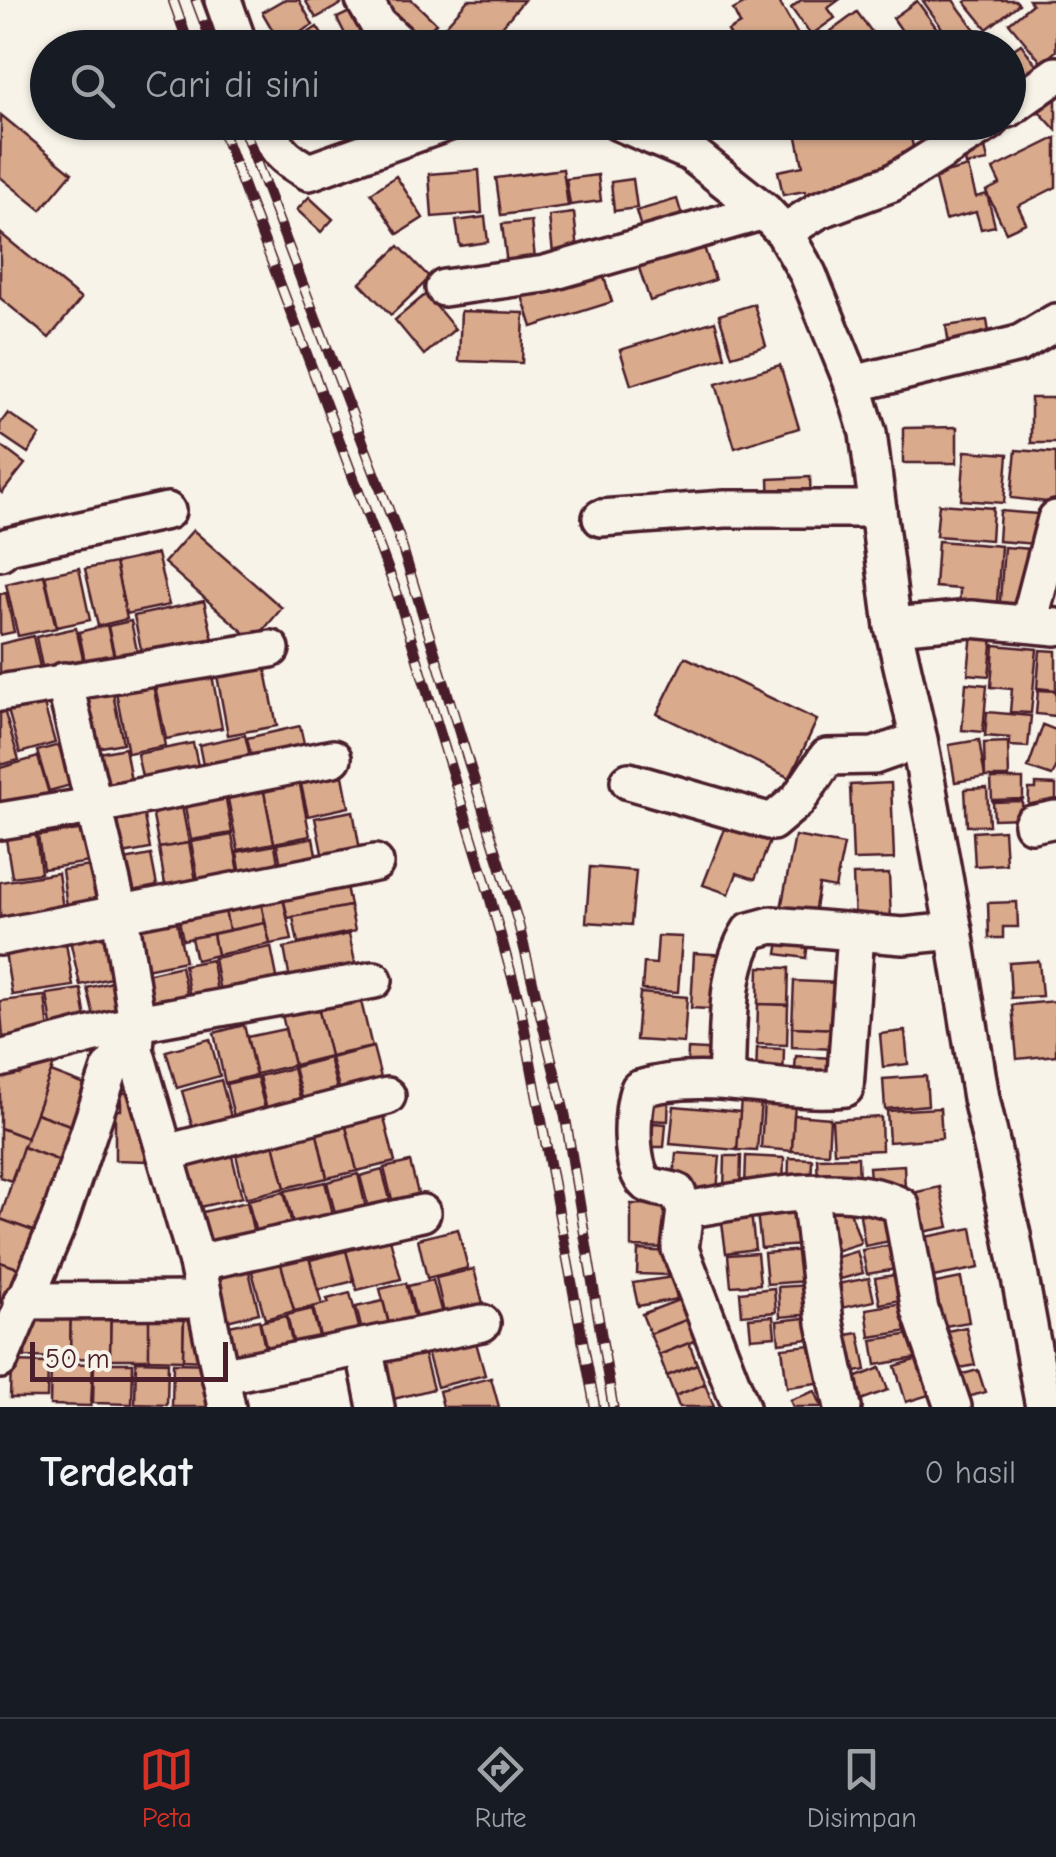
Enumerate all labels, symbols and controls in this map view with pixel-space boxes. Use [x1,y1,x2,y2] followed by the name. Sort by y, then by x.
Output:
[30,30,1026,140] search box
[65,58,120,113] icon: search
[145,63,320,107] text: Cari di sini
[30,1337,228,1382] scale bar
[45,1343,110,1375] text: 50 m
[40,1448,192,1497] text: Terdekat
[925,1454,1016,1491] text: 0 hasil
[139,1742,194,1834] tab: Peta
[473,1742,528,1834] tab: Rute
[807,1742,917,1834] tab: Disimpan

